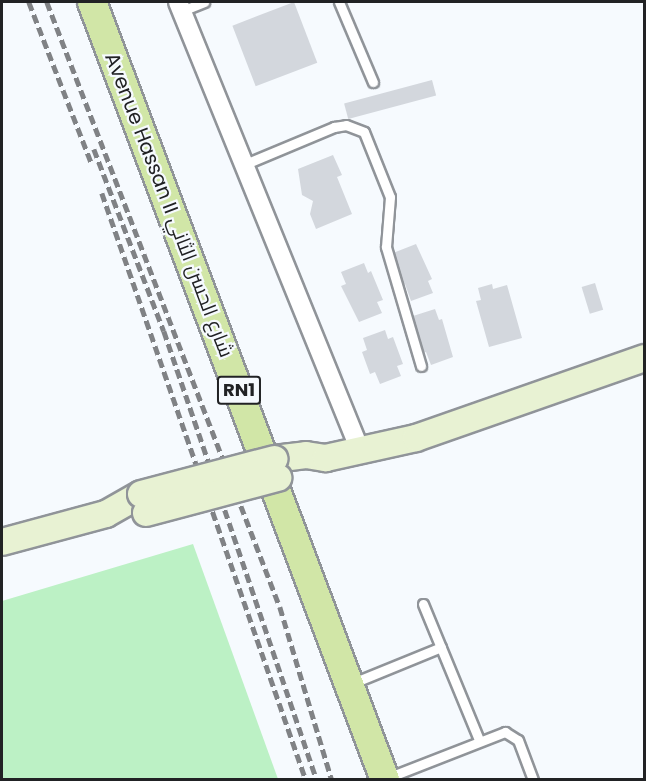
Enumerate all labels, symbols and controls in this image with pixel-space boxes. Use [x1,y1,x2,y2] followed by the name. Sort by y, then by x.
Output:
[100,49,238,361] street label: Avenue Hassan II شارع الحسن الثاني
[216,375,262,405] road number: RN1

